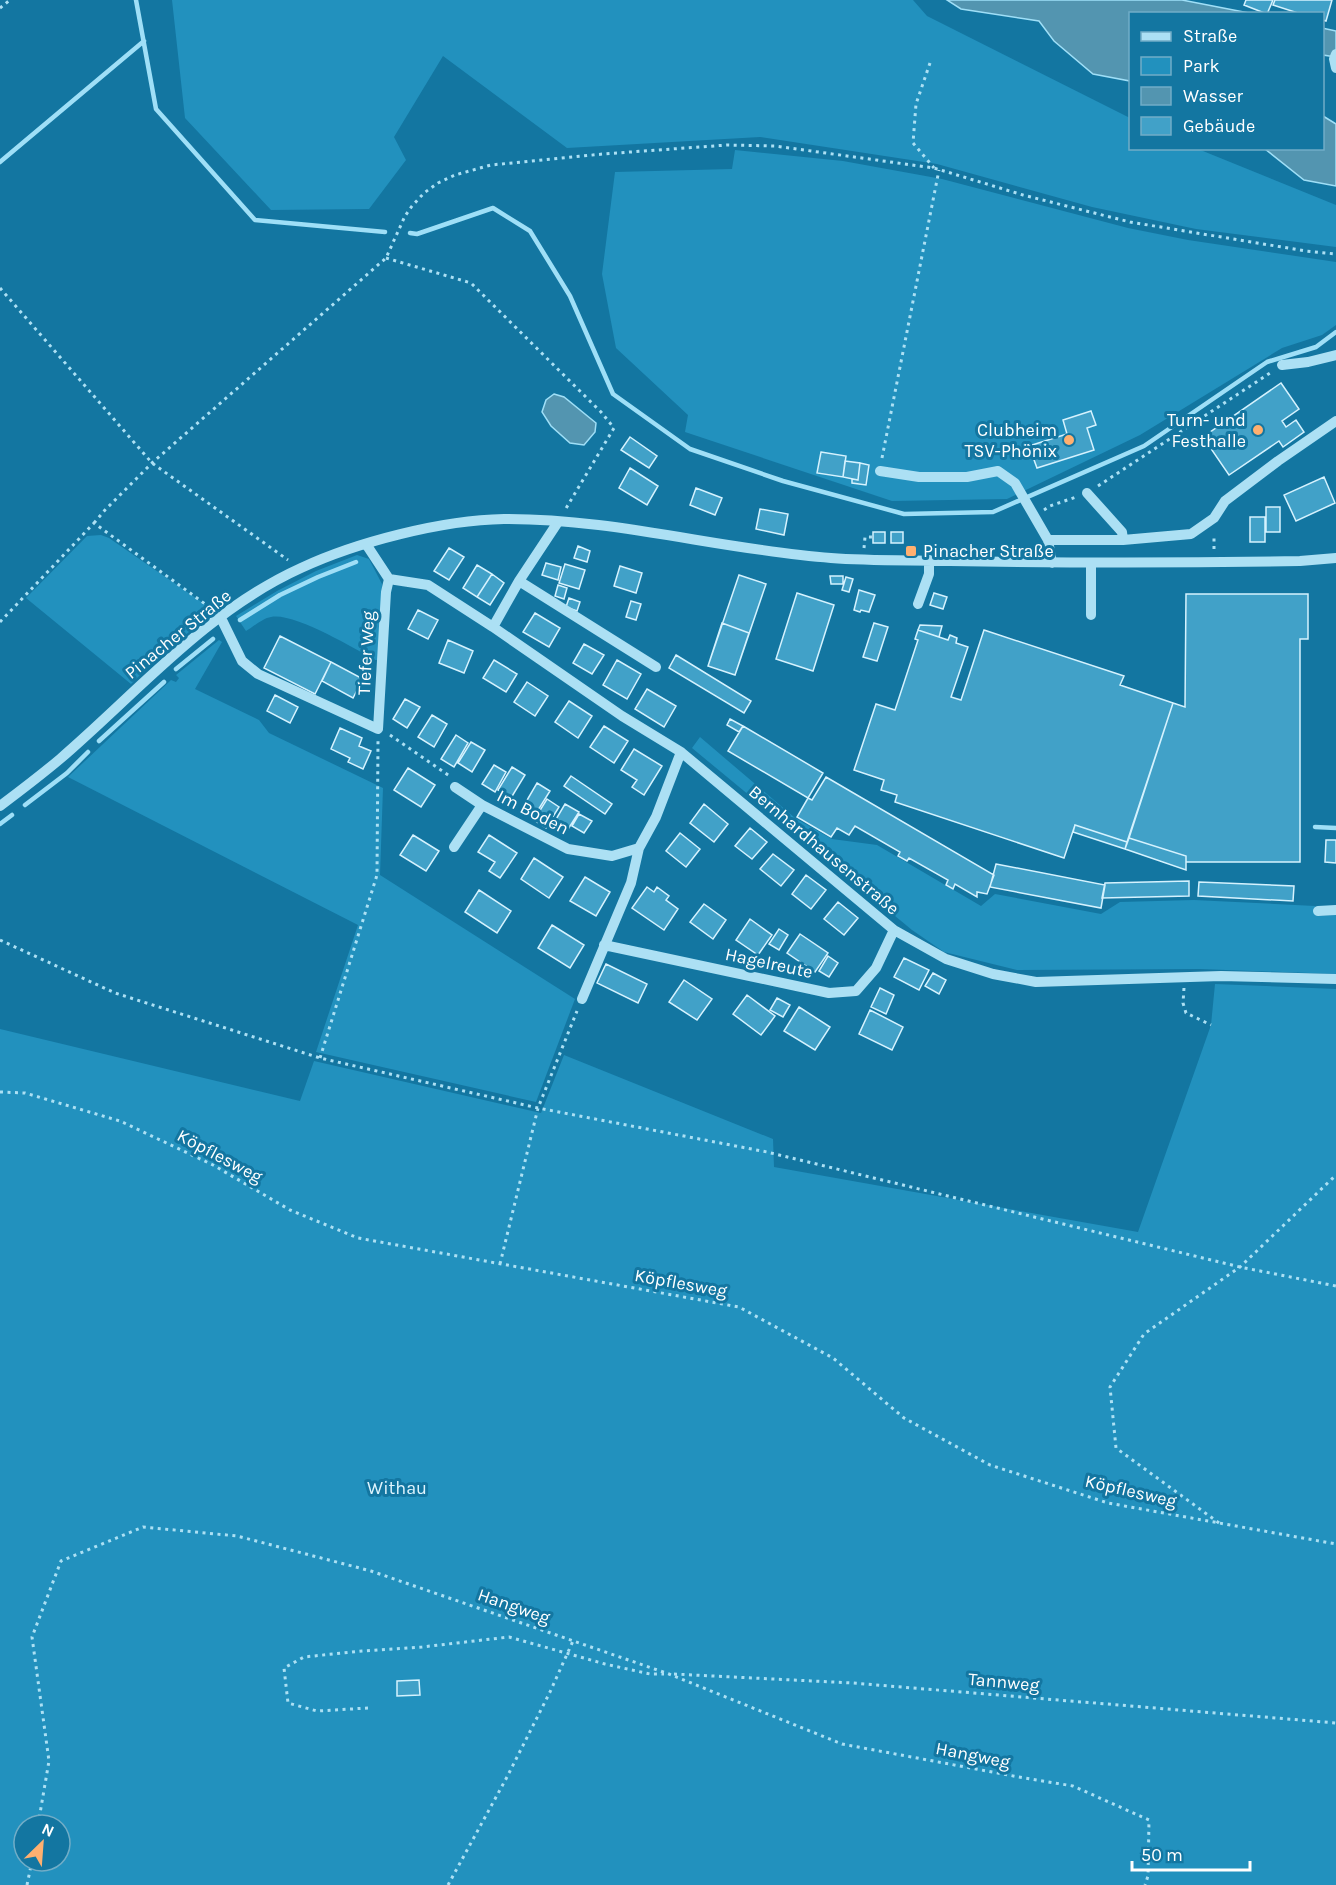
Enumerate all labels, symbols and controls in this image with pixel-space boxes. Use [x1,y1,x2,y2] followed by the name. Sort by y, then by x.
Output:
[1129,12,1324,150] legend
[1183,25,1237,47] text: Straße
[1183,55,1220,77] text: Park
[1183,85,1244,107] text: Wasser
[1183,115,1255,137] text: Gebäude
[1167,409,1246,452] place label: Turn- und Festhalle
[965,419,1057,462] place label: Clubheim TSV-Phönix
[1251,423,1265,437] marker: Turn- und Festhalle
[1062,433,1076,447] marker: Clubheim TSV-Phönix
[923,540,1054,562] place label: Pinacher Straße
[904,544,918,558] marker: Pinacher Straße
[120,584,236,684] street label: Pinacher Straße
[353,610,379,696] street label: Tiefer Weg
[744,781,904,919] street label: Bernhardhausenstraße
[493,785,573,839] street label: Im Boden
[723,943,815,983] street label: Hagelreute
[173,1124,267,1188] street label: Köpflesweg
[633,1264,729,1302] street label: Köpflesweg
[1083,1470,1179,1512] street label: Köpflesweg
[367,1477,427,1499] park label: Withau
[475,1583,553,1629] street label: Hangweg
[967,1668,1041,1696] street label: Tannweg
[934,1737,1012,1773] street label: Hangweg
[12,1813,72,1873] north arrow
[39,1819,57,1841] text: N
[1132,1834,1250,1872] scale bar
[1141,1844,1183,1866] text: 50 m

